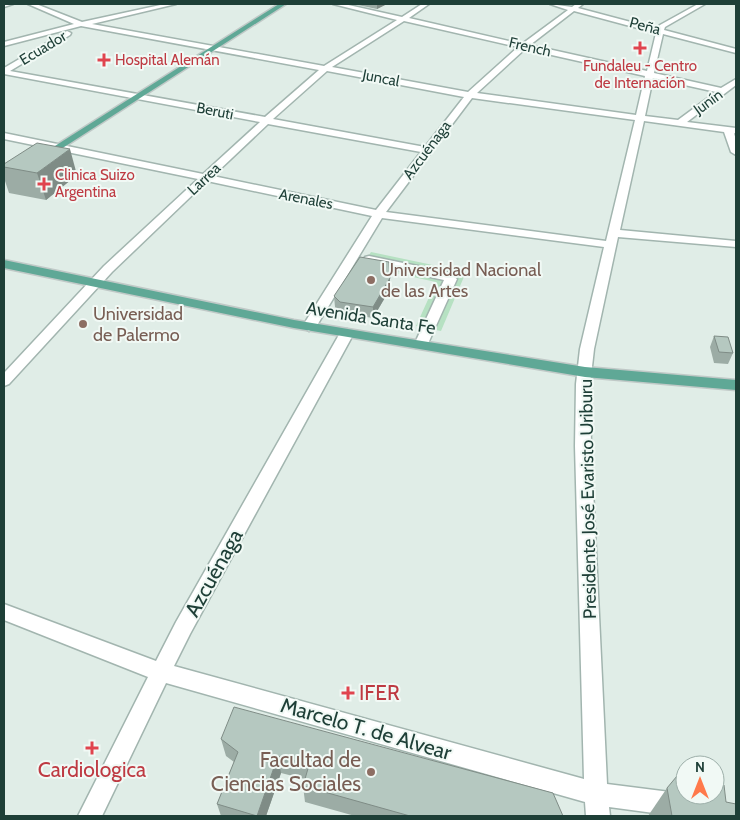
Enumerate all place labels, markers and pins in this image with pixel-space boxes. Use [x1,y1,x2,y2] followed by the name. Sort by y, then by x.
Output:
[633,41,647,55] marker: Fundaleu - Centro de Internación
[115,51,220,69] place label: Hospital Alemán
[97,53,111,67] marker: Hospital Alemán
[583,57,697,92] place label: Fundaleu - Centro de Internación
[55,166,135,201] place label: Clinica Suizo Argentina
[37,177,51,191] marker: Clinica Suizo Argentina
[381,259,542,302] place label: Universidad Nacional de las Artes
[365,274,377,286] marker: Universidad Nacional de las Artes
[93,303,183,346] place label: Universidad de Palermo
[77,318,89,330] marker: Universidad de Palermo
[359,680,400,705] place label: IFER
[341,686,355,700] marker: IFER
[85,741,99,755] marker: Cardiologica
[211,747,361,796] place label: Facultad de Ciencias Sociales
[38,757,146,782] place label: Cardiologica
[365,766,377,778] marker: Facultad de Ciencias Sociales

